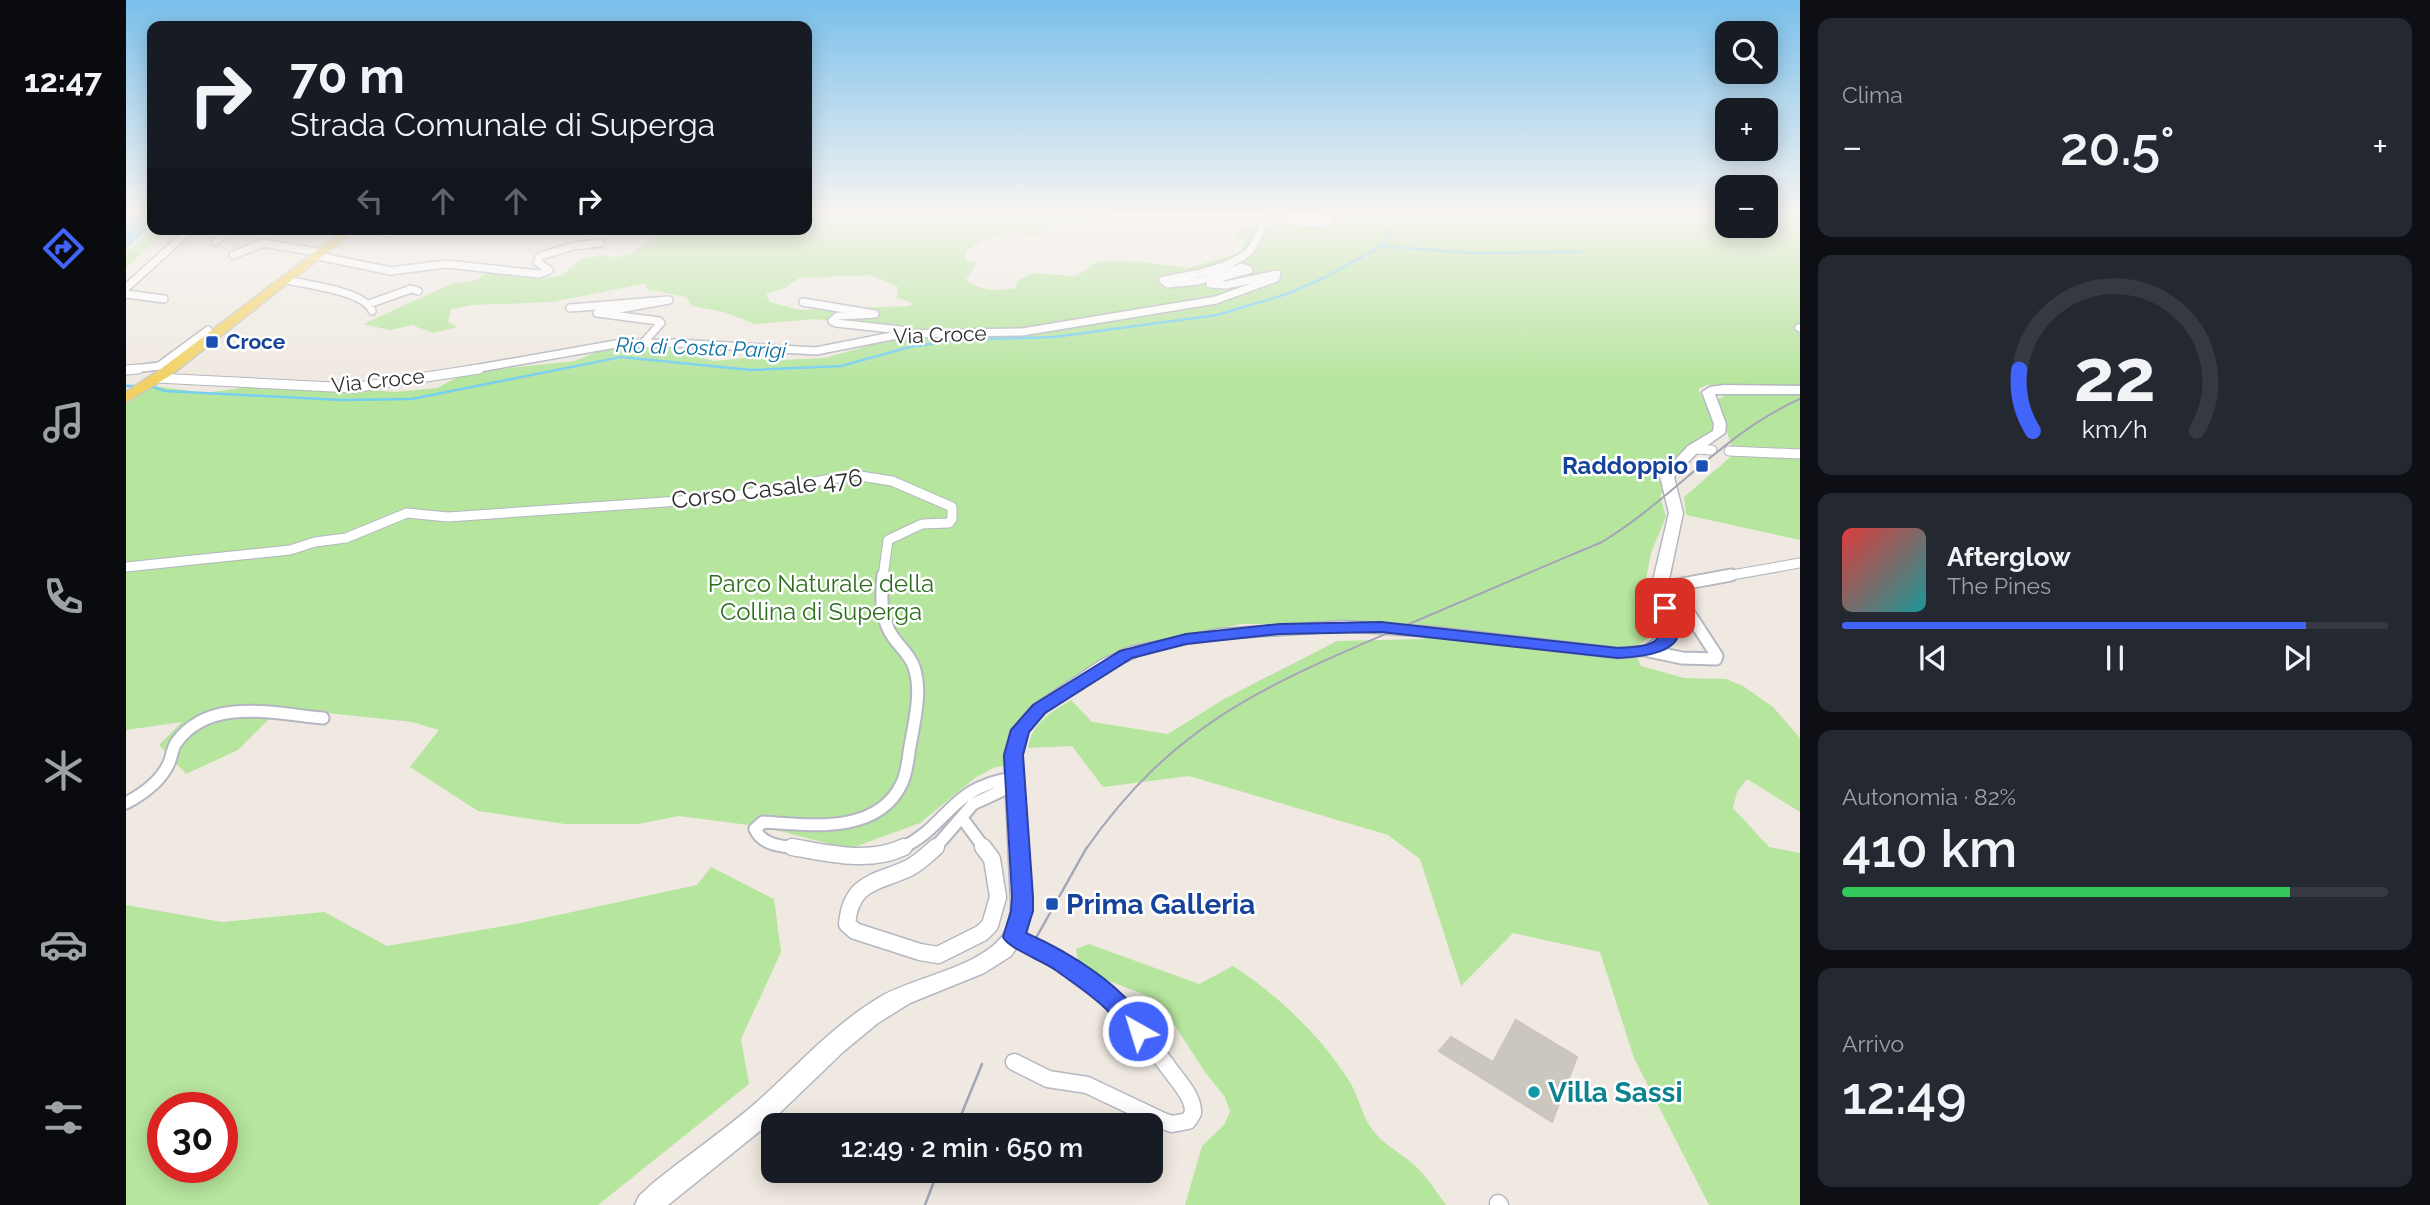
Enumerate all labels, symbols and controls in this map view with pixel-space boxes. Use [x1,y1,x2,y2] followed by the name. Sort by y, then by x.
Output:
[1715,21,1778,238] map controls
[1715,21,1778,84] button: search
[290,47,405,104] text: 70 m
[175,49,266,140] icon: right
[24,62,102,99] text: 12:47
[1842,81,1903,108] text: Clima
[1715,98,1778,161] button: +
[290,106,715,143] text: Strada Comunale di Superga
[2060,116,2175,177] text: 20.5°
[1842,124,1862,169] text: −
[2372,124,2388,169] text: +
[1715,175,1778,238] button: −
[351,182,389,220] icon: left
[424,182,462,220] icon: ahead
[497,182,535,220] icon: ahead
[570,182,608,220] icon: right
[39,224,88,273] icon: directions
[893,320,987,349] street label: Via Croce
[226,329,286,354] place label: Croce
[615,332,787,363] water label: Rio di Costa Parigi
[204,334,220,350] marker: Croce
[2074,334,2156,419] text: 22
[330,363,426,398] street label: Via Croce
[39,398,88,447] icon: music
[2082,414,2148,444] text: km/h
[1562,451,1688,480] place label: Raddoppio
[1694,458,1710,474] marker: Raddoppio
[670,462,864,515] street label: Corso Casale 476
[1947,542,2071,572] text: Afterglow
[708,569,934,626] park label: Parco Naturale della Collina di Superga
[39,572,88,621] icon: phone
[1947,572,2051,599] text: The Pines
[1635,578,1695,638] pin
[1646,589,1684,627] icon: arrive
[1914,639,1952,677] icon: previous
[2096,639,2134,677] icon: pause
[2278,639,2316,677] icon: next
[39,746,88,795] icon: climate
[1842,783,2016,810] text: Autonomia · 82%
[1842,818,2017,879] text: 410 km
[1066,888,1255,921] place label: Prima Galleria
[1044,896,1060,912] marker: Prima Galleria
[39,920,88,969] icon: car
[1101,994,1175,1068] position arrow
[1842,1030,1904,1057] text: Arrivo
[1842,1065,1967,1126] text: 12:49
[1548,1076,1683,1109] place label: Villa Sassi
[1526,1084,1542,1100] marker: Villa Sassi
[147,1092,238,1183] speed limit sign: 30
[39,1093,88,1142] icon: filters
[841,1133,1083,1163] text: 12:49 · 2 min · 650 m

